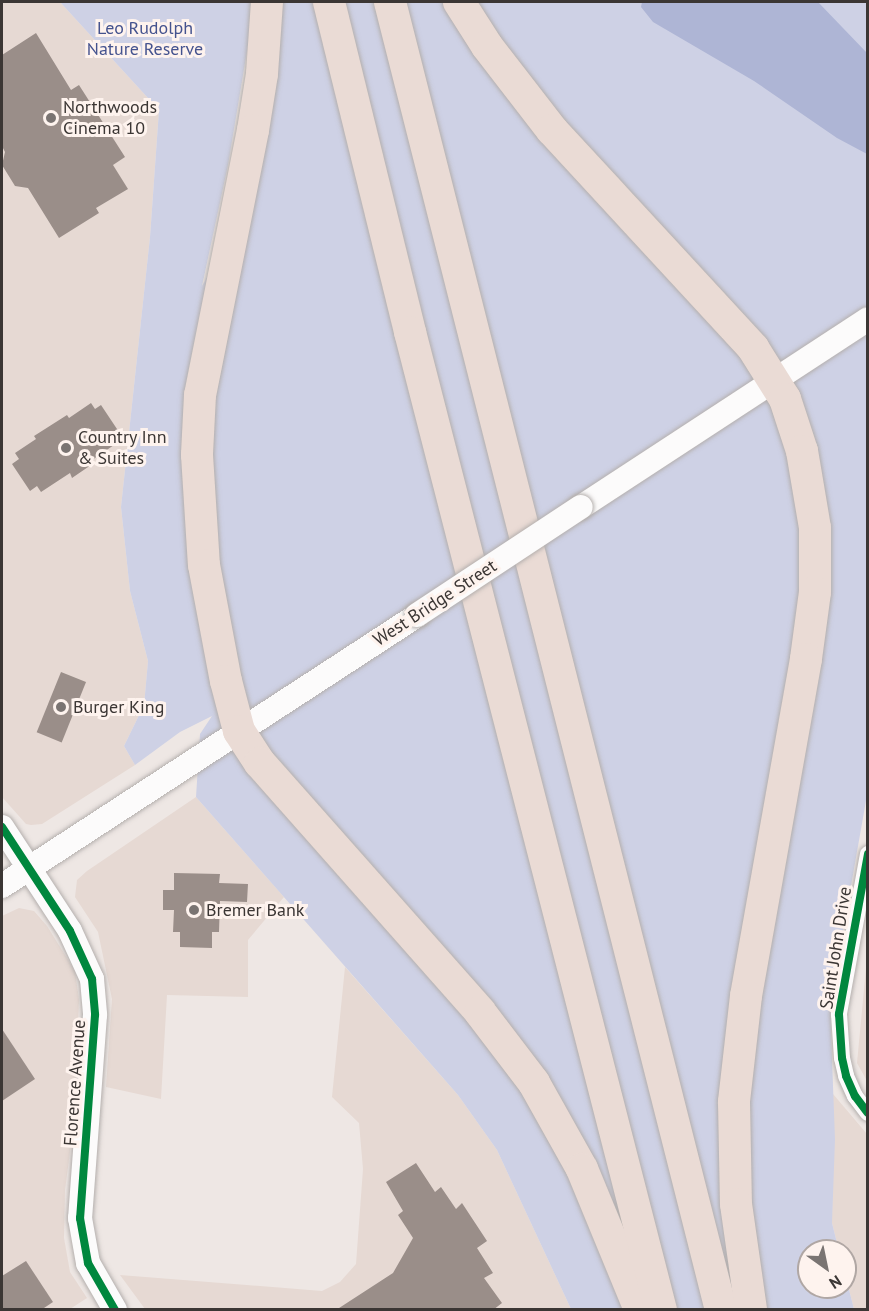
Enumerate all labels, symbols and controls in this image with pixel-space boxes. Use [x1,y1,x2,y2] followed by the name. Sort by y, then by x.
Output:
[87,18,203,60] park label: Leo Rudolph Nature Reserve
[63,97,157,140] place label: Northwoods Cinema 10
[44,111,58,125] marker: Northwoods Cinema 10
[78,427,167,470] place label: Country Inn & Suites
[59,441,73,455] marker: Country Inn & Suites
[369,555,501,651] street label: West Bridge Street
[73,696,164,718] place label: Burger King
[54,700,68,714] marker: Burger King
[816,885,856,1011] street label: Saint John Drive
[206,899,304,921] place label: Bremer Bank
[187,903,201,917] marker: Bremer Bank
[60,1019,90,1147] street label: Florence Avenue
[797,1239,857,1299] north arrow
[826,1271,846,1294] text: N

